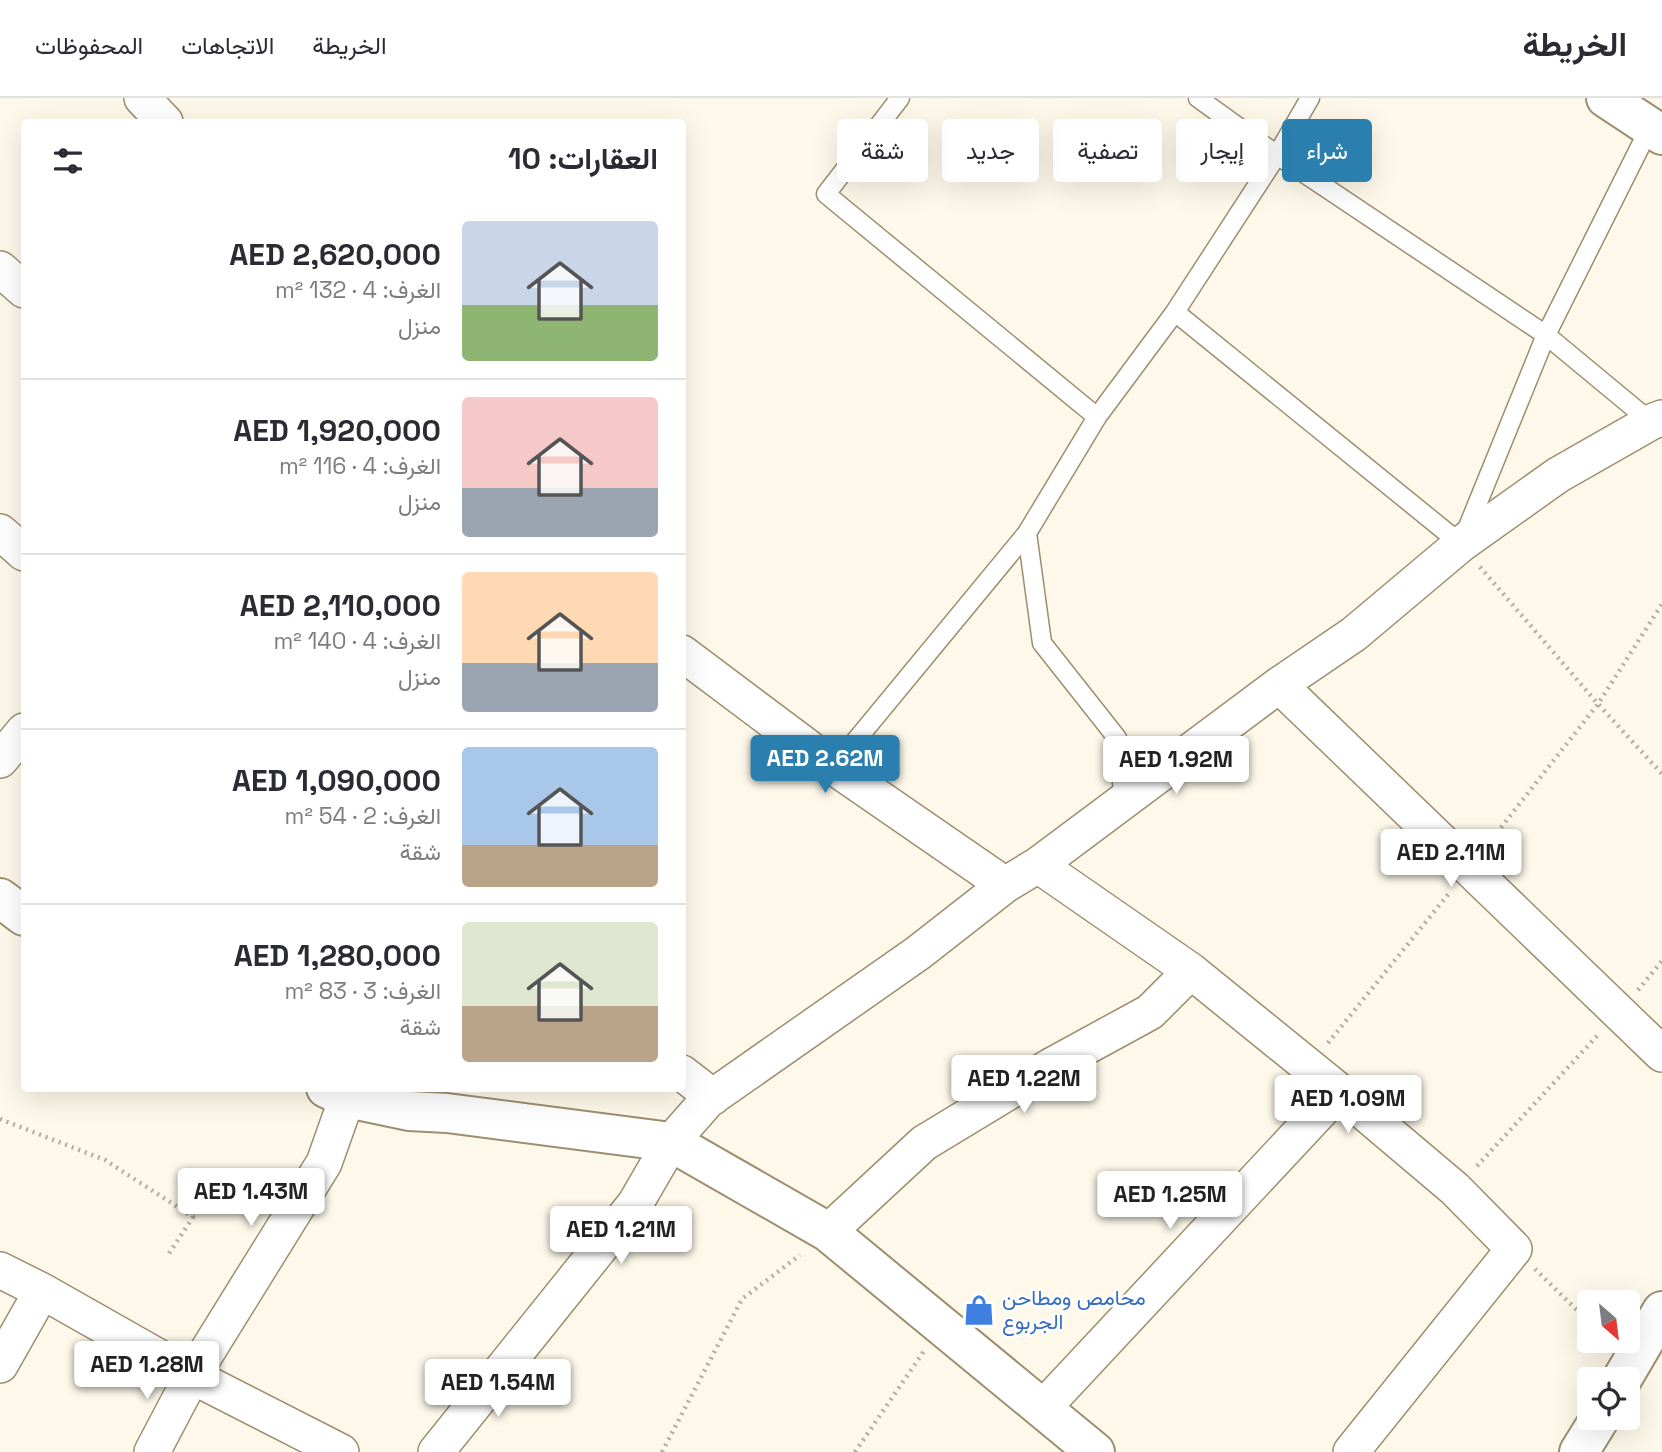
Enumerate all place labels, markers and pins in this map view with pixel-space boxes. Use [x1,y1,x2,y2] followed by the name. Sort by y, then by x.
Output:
[745,736,905,795] pin: AED 2.62M
[1096,736,1256,796] pin: AED 1.92M
[1371,830,1531,889] pin: AED 2.11M
[944,1056,1104,1115] pin: AED 1.22M
[1268,1076,1428,1135] pin: AED 1.09M
[171,1168,331,1228] pin: AED 1.43M
[1090,1172,1250,1231] pin: AED 1.25M
[541,1206,701,1266] pin: AED 1.21M
[1002,1284,1146,1336] place label: محامص ومطاحن الجربوع
[962,1293,996,1327] shop icon: محامص ومطاحن الجربوع
[67,1342,227,1401] pin: AED 1.28M
[418,1360,578,1419] pin: AED 1.54M

